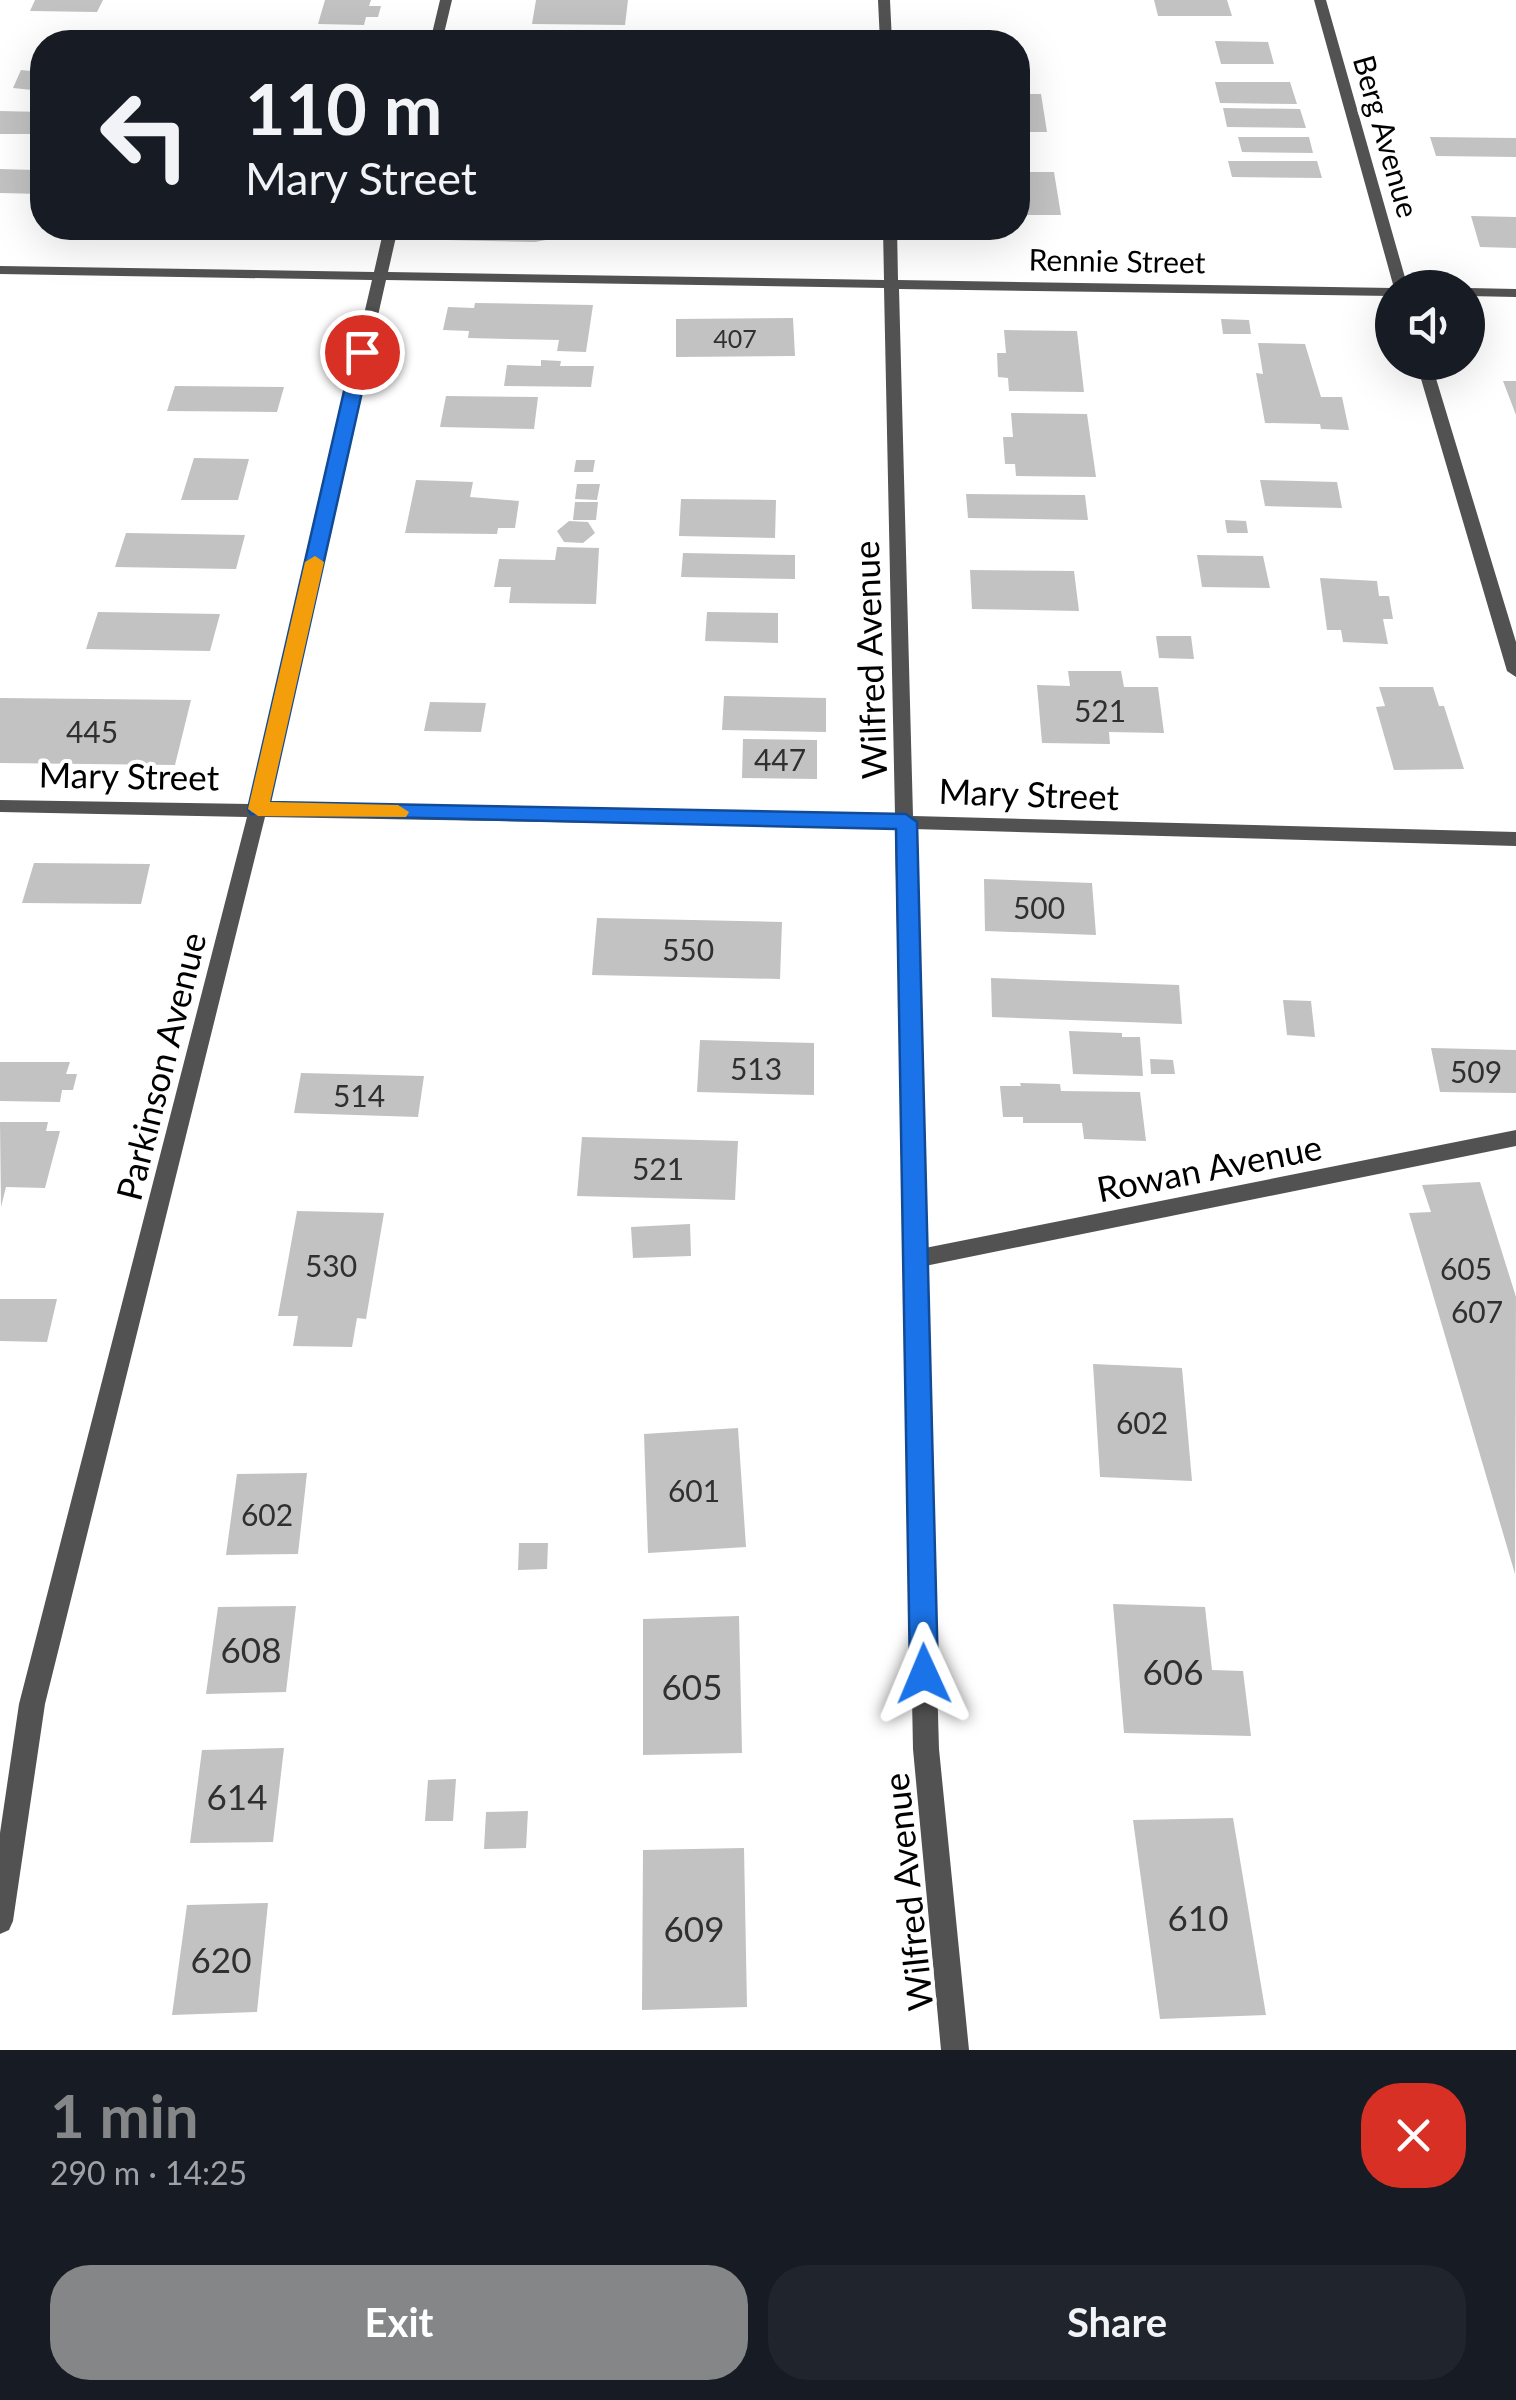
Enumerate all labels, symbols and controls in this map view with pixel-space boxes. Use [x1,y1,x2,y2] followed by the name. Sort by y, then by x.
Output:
[1347,51,1427,221] street label: Berg Avenue
[245,66,442,150] text: 110 m
[80,70,210,200] icon: left
[245,151,477,205] text: Mary Street
[1028,240,1206,280] street label: Rennie Street
[1375,270,1485,380] map controls
[1375,270,1485,380] button: sound
[320,310,405,395] pin
[713,323,757,353] house number: 407
[335,325,390,380] icon: arrive
[844,540,894,780] street label: Wilfred Avenue
[1074,692,1126,728] house number: 521
[66,713,118,749] house number: 445
[754,741,806,777] house number: 447
[38,752,220,798] street label: Mary Street
[938,769,1120,817] street label: Mary Street
[1013,889,1065,925] house number: 500
[106,928,214,1204] street label: Parkinson Avenue
[662,931,714,967] house number: 550
[730,1050,782,1086] house number: 513
[1450,1053,1502,1089] house number: 509
[333,1077,385,1113] house number: 514
[1093,1125,1325,1209] street label: Rowan Avenue
[632,1150,684,1186] house number: 521
[305,1247,357,1283] house number: 530
[1440,1250,1492,1286] house number: 605
[1451,1293,1503,1329] house number: 607
[1116,1404,1168,1440] house number: 602
[668,1472,720,1508] house number: 601
[241,1496,293,1532] house number: 602
[872,1622,976,1726] position arrow
[221,1628,281,1670] house number: 608
[1143,1650,1203,1692] house number: 606
[662,1665,722,1707] house number: 605
[874,1771,940,2013] street label: Wilfred Avenue
[207,1775,267,1817] house number: 614
[1168,1896,1228,1938] house number: 610
[664,1907,724,1949] house number: 609
[191,1938,251,1980] house number: 620
[50,2079,199,2151] text: 1 min
[1361,2083,1466,2188] button: close
[50,2153,247,2192] text: 290 m · 14:25
[50,2265,748,2380] button: Exit
[768,2265,1466,2380] button: Share

